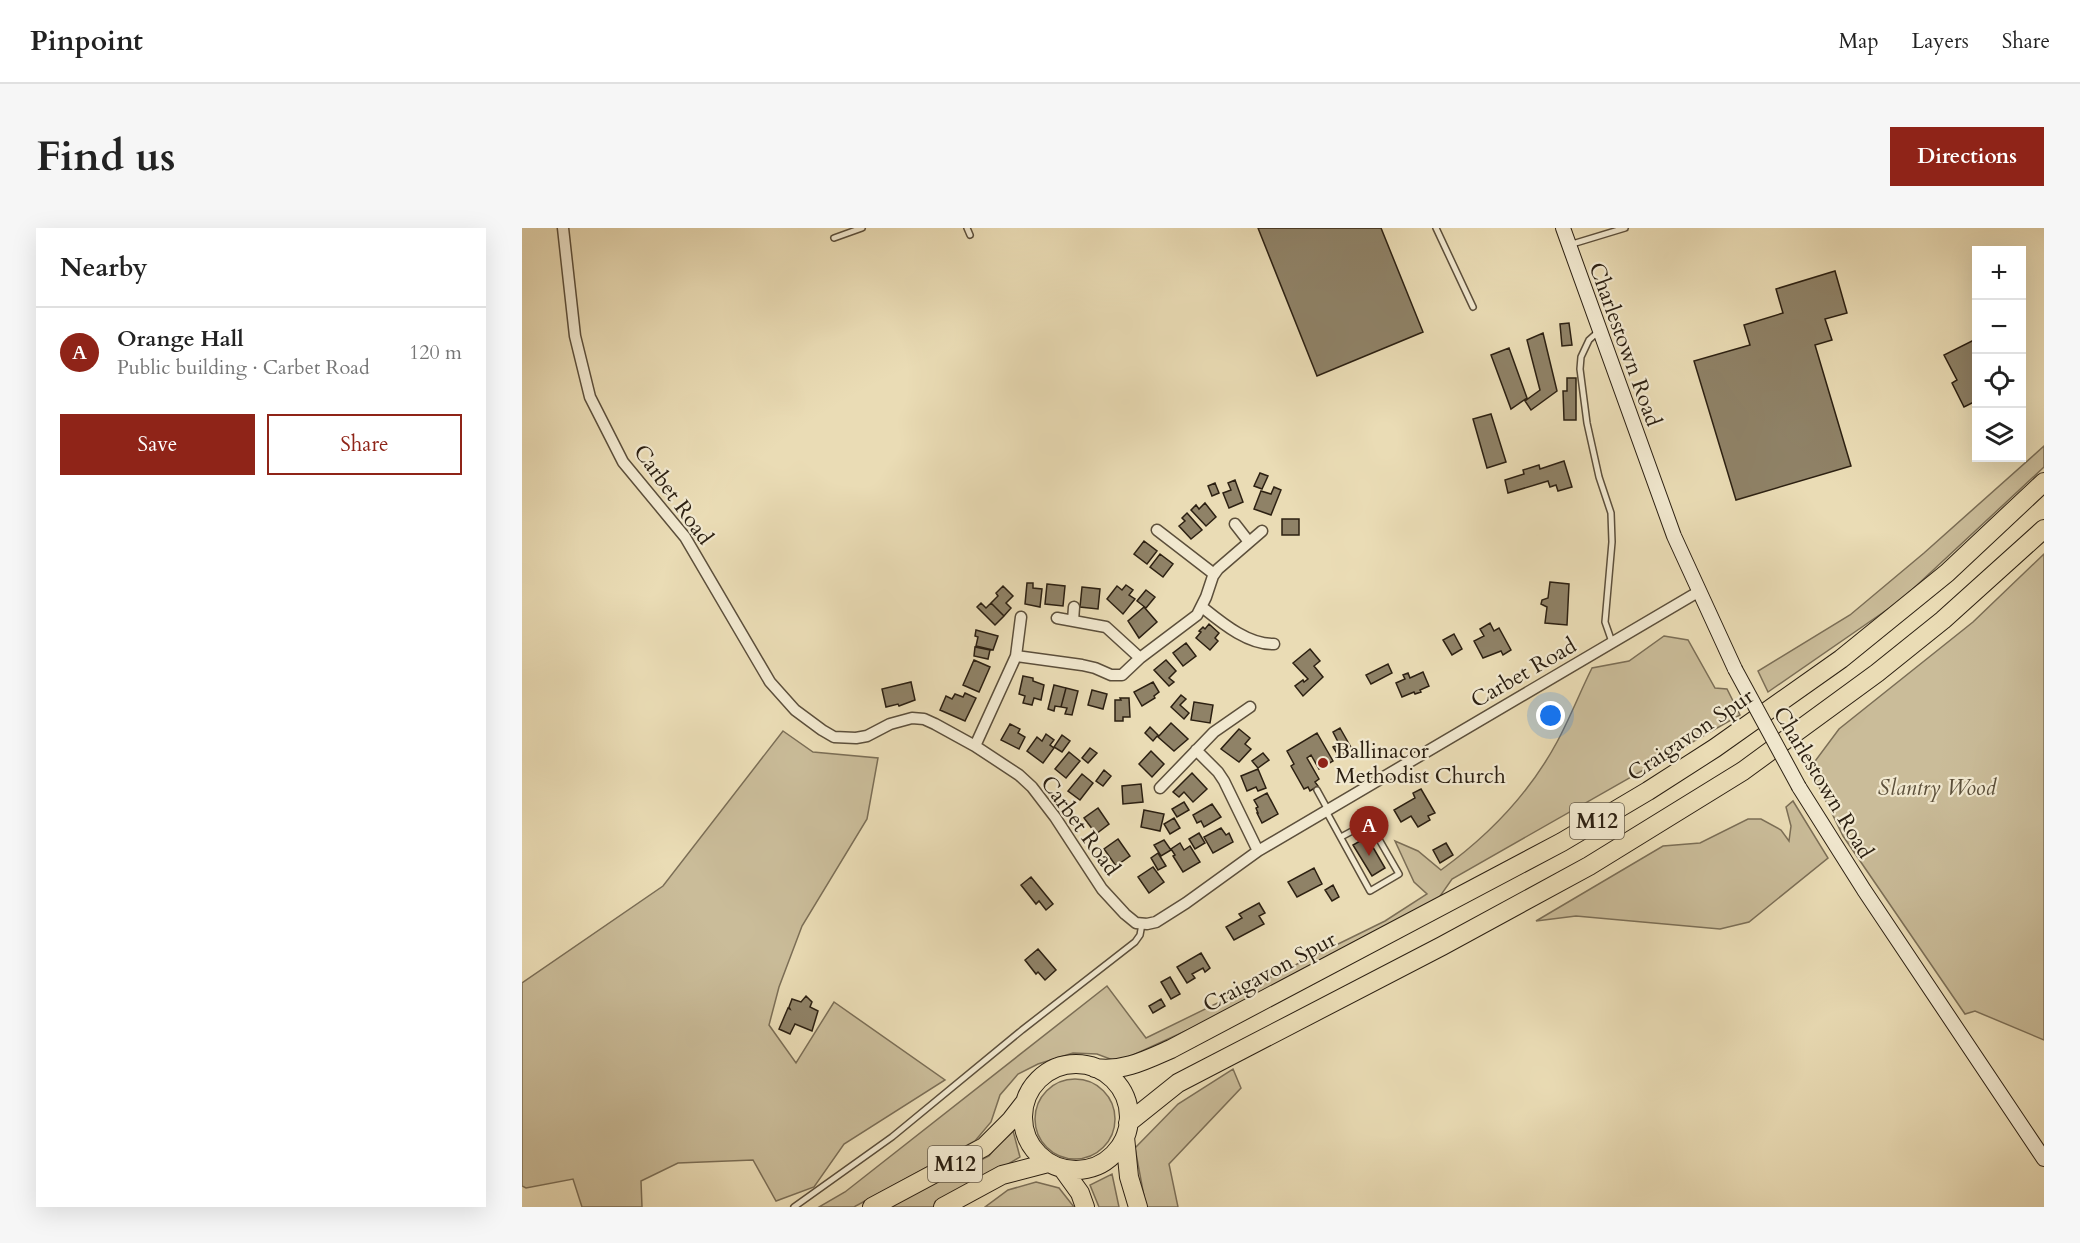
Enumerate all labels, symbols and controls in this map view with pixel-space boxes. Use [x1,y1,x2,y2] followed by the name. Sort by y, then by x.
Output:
[30,22,143,60] text: Pinpoint
[1839,27,1879,56] text: Map
[1912,27,1969,56] text: Layers
[2002,27,2050,56] text: Share
[1890,127,2044,186] button: Directions
[36,128,176,185] text: Find us
[1972,246,2026,462] map controls
[1972,246,2026,300] button: +
[60,250,148,285] text: Nearby
[1581,258,1669,431] street label: Charlestown Road
[1972,300,2026,354] button: −
[117,324,244,354] text: Orange Hall
[72,339,87,366] text: A
[409,339,462,366] text: 120 m
[117,354,370,381] text: Public building · Carbet Road
[1972,354,2026,408] button: locate
[1972,408,2026,462] button: layers
[60,414,255,475] button: Save
[267,414,462,475] button: Share
[627,438,720,551] street label: Carbet Road
[1465,630,1582,715] street label: Carbet Road
[1621,681,1761,788] street label: Craigavon Spur
[1536,701,1565,730] your location
[1766,701,1881,864] street label: Charlestown Road
[1335,736,1506,791] place label: Ballinacor Methodist Church
[1316,756,1330,770] marker: Ballinacor Methodist Church
[1034,769,1127,882] street label: Carbet Road
[1878,773,1998,803] park label: Slantry Wood
[1570,803,1624,839] road number: M12
[1350,806,1388,856] pin: A
[1198,924,1342,1020] street label: Craigavon Spur
[928,1146,982,1182] road number: M12

